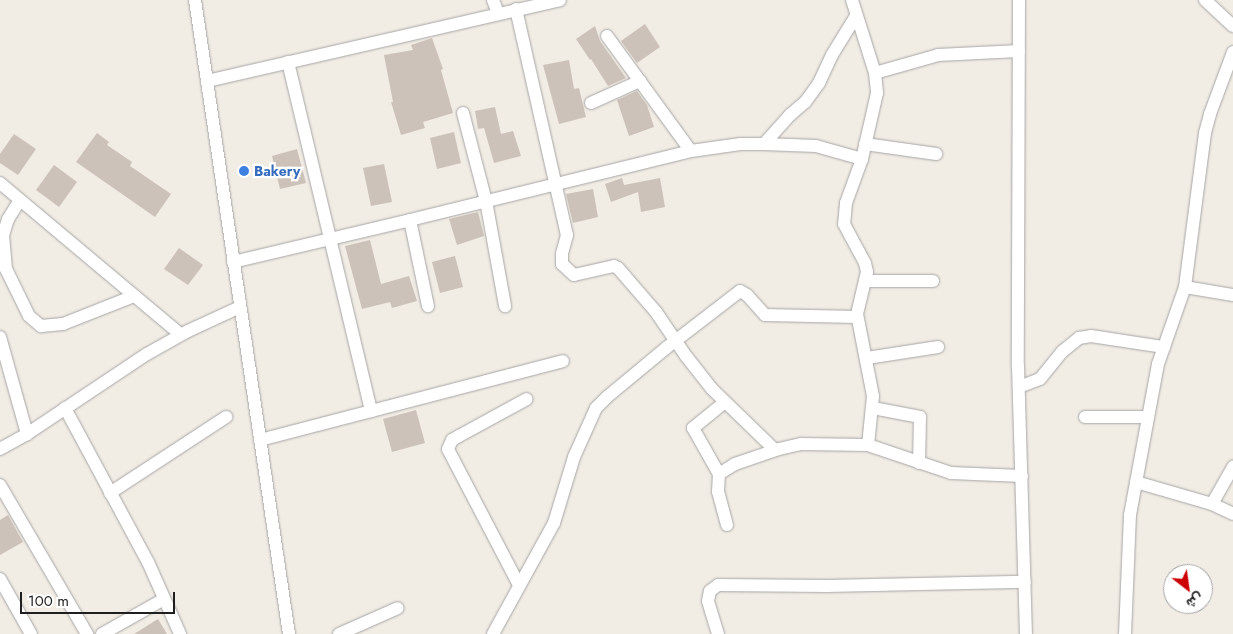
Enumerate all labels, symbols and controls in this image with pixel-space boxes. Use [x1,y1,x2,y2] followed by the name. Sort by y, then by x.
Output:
[254,163,300,179] place label: Bakery
[238,165,250,177] marker: Bakery
[1163,564,1213,614] north arrow
[22,582,178,614] scale bar
[1183,588,1207,614] text: ش
[28,590,69,612] text: 100 m

